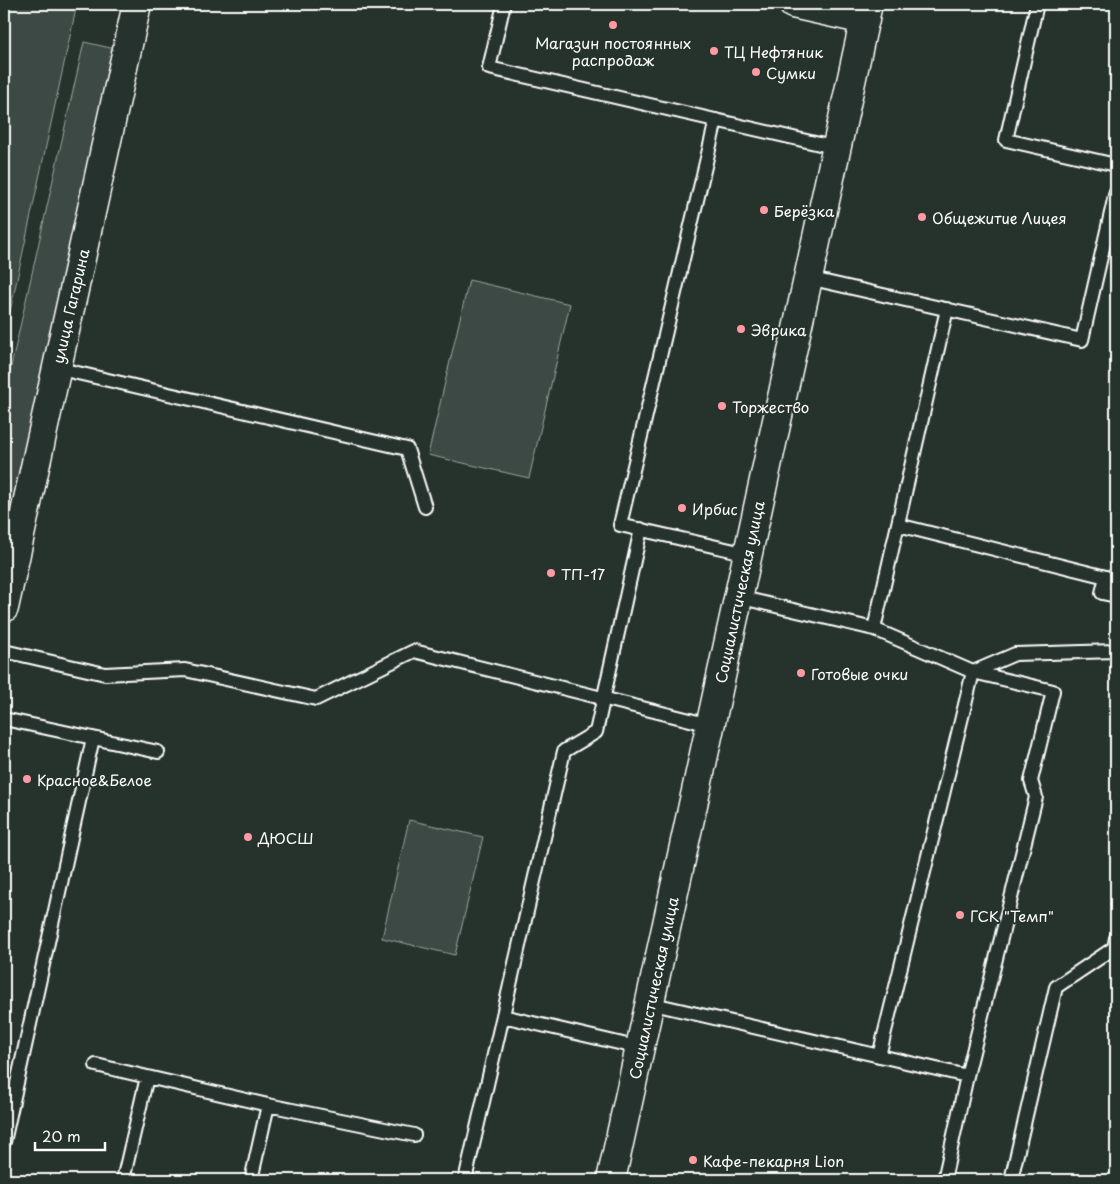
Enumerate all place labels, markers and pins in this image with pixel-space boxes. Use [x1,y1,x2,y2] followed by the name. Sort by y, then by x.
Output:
[607,19,619,31] marker: Магазин постоянных распродаж
[535,31,691,71] place label: Магазин постоянных распродаж
[724,40,823,63] place label: ТЦ Нефтяник
[708,45,720,57] marker: ТЦ Нефтяник
[766,61,816,84] place label: Сумки
[750,66,762,78] marker: Сумки
[774,199,835,222] place label: Берёзка
[758,204,770,216] marker: Берёзка
[932,206,1067,229] place label: Общежитие Лицея
[916,211,928,223] marker: Общежитие Лицея
[751,318,807,341] place label: Эврика
[735,323,747,335] marker: Эврика
[732,395,809,418] place label: Торжество
[716,400,728,412] marker: Торжество
[692,497,738,520] place label: Ирбис
[676,502,688,514] marker: Ирбис
[561,562,605,585] place label: ТП-17
[545,567,557,579] marker: ТП-17
[811,662,908,685] place label: Готовые очки
[795,667,807,679] marker: Готовые очки
[37,768,152,791] place label: Красное&Белое
[21,773,33,785] marker: Красное&Белое
[257,826,314,849] place label: ДЮСШ
[242,831,254,843] marker: ДЮСШ
[970,904,1054,927] place label: ГСК "Темп"
[954,909,966,921] marker: ГСК "Темп"
[703,1149,844,1172] place label: Кафе-пекарня Lion
[687,1154,699,1166] marker: Кафе-пекарня Lion

